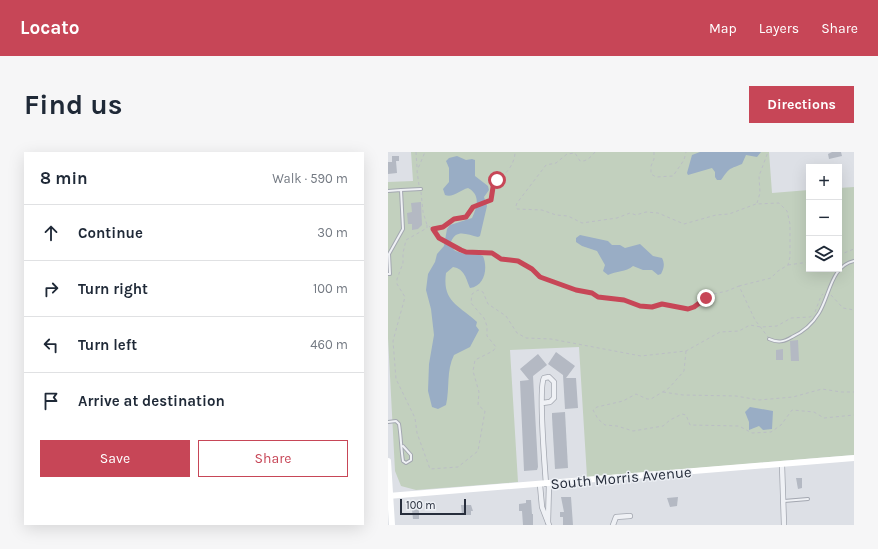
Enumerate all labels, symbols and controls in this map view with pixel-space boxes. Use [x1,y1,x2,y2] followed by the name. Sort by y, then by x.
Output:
[20,17,80,39] text: Locato
[709,20,737,37] text: Map
[759,20,799,37] text: Layers
[821,20,858,37] text: Share
[749,86,854,123] button: Directions
[24,88,123,121] text: Find us
[806,164,842,272] map controls
[806,164,842,200] button: +
[40,168,88,188] text: 8 min
[272,171,348,186] text: Walk · 590 m
[488,171,506,189] route start
[806,200,842,236] button: −
[40,222,62,244] icon: ahead
[78,224,143,242] text: Continue
[317,225,348,240] text: 30 m
[806,236,842,272] button: layers
[40,278,62,300] icon: right
[78,280,148,298] text: Turn right
[313,281,348,296] text: 100 m
[697,289,715,307] route end
[40,334,62,356] icon: left
[78,336,137,354] text: Turn left
[310,337,348,352] text: 460 m
[40,390,62,412] icon: arrive
[78,392,225,410] text: Arrive at destination
[40,440,190,477] button: Save
[198,440,348,477] button: Share
[550,463,692,493] street label: South Morris Avenue
[400,497,466,516] scale bar
[406,499,436,512] text: 100 m

